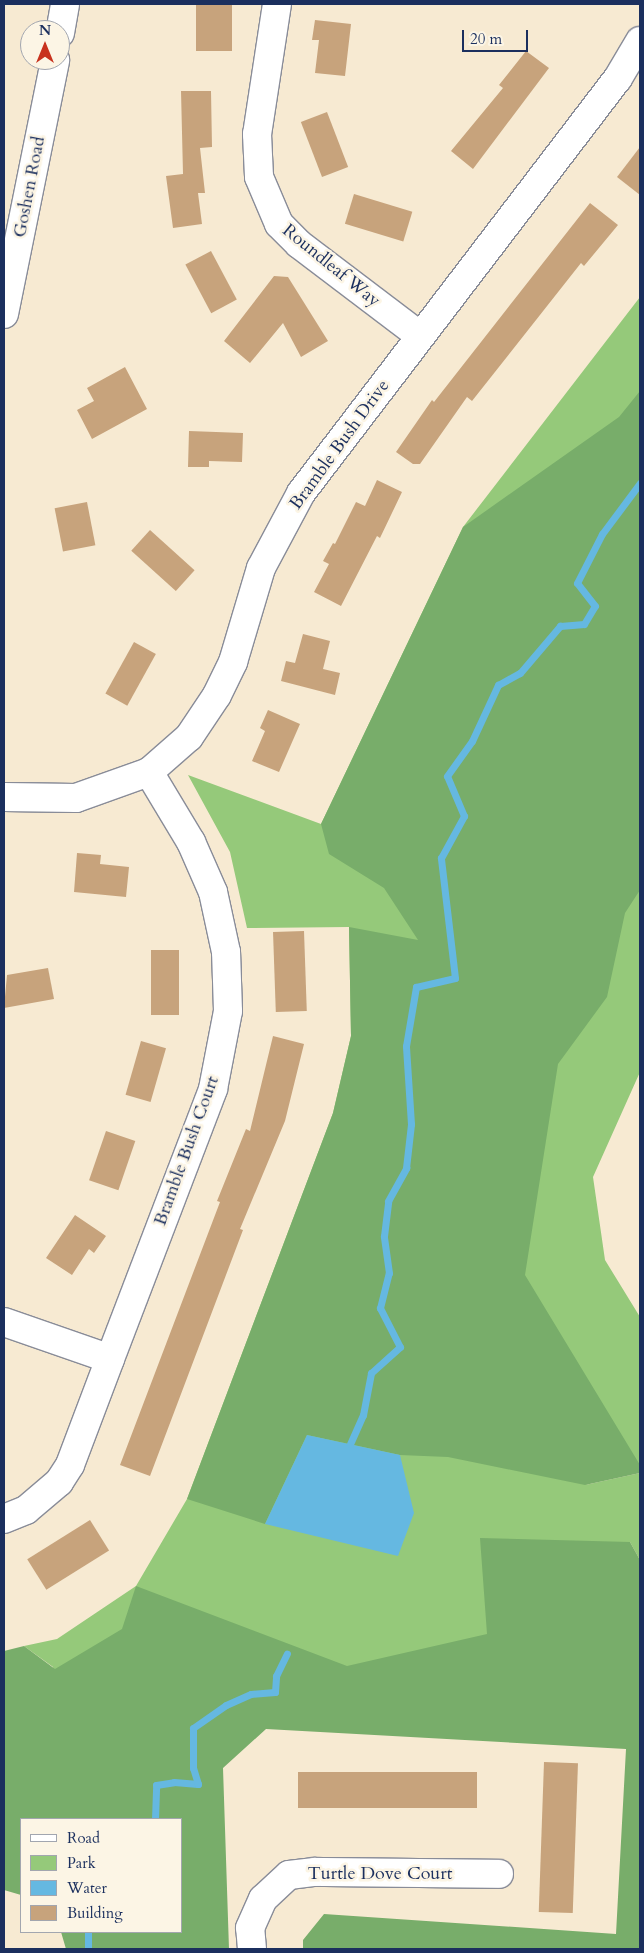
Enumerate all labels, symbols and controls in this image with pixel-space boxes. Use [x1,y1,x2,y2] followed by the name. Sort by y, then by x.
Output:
[20,20,70,70] north arrow
[464,20,530,52] scale bar
[39,21,51,40] text: N
[470,29,502,49] text: 20 m
[10,135,50,239] street label: Goshen Road
[278,220,384,312] street label: Roundleaf Way
[286,376,394,514] street label: Bramble Bush Drive
[150,1073,224,1229] street label: Bramble Bush Court
[20,1818,182,1933] legend
[67,1828,100,1848] text: Road
[67,1853,96,1873] text: Park
[307,1863,453,1885] street label: Turtle Dove Court
[67,1878,107,1898] text: Water
[67,1903,123,1923] text: Building

